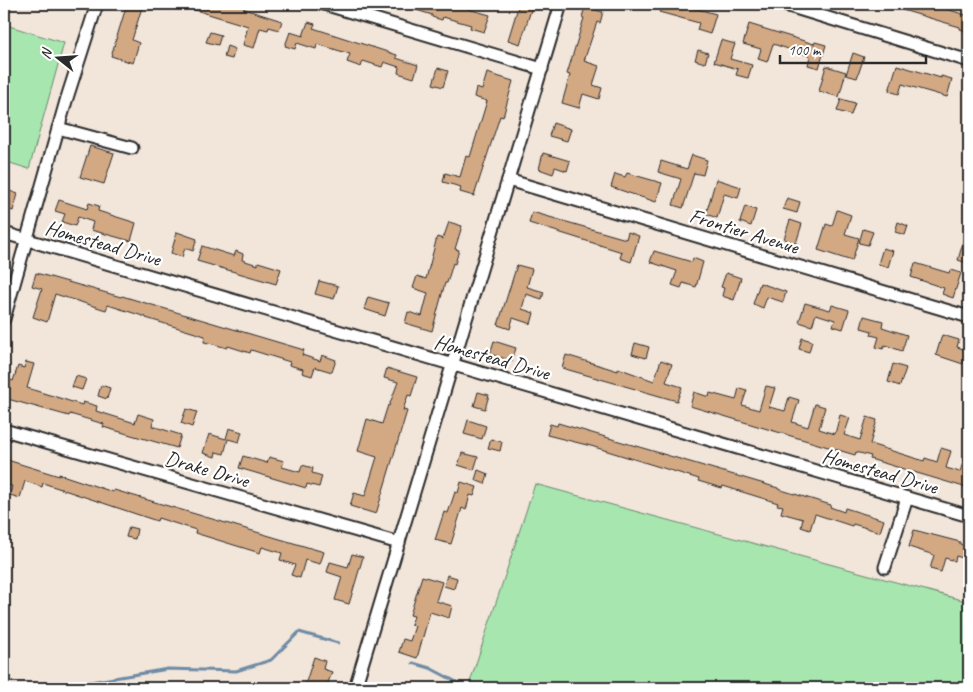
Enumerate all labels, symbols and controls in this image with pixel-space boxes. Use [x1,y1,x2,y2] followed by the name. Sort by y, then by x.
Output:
[32,32,82,82] north arrow
[780,32,927,64] scale bar
[788,41,822,60] text: 100 m
[37,45,56,61] text: N
[686,202,803,260] street label: Frontier Avenue
[42,214,165,272] street label: Homestead Drive
[431,328,554,386] street label: Homestead Drive
[819,442,942,500] street label: Homestead Drive
[162,445,254,494] street label: Drake Drive

